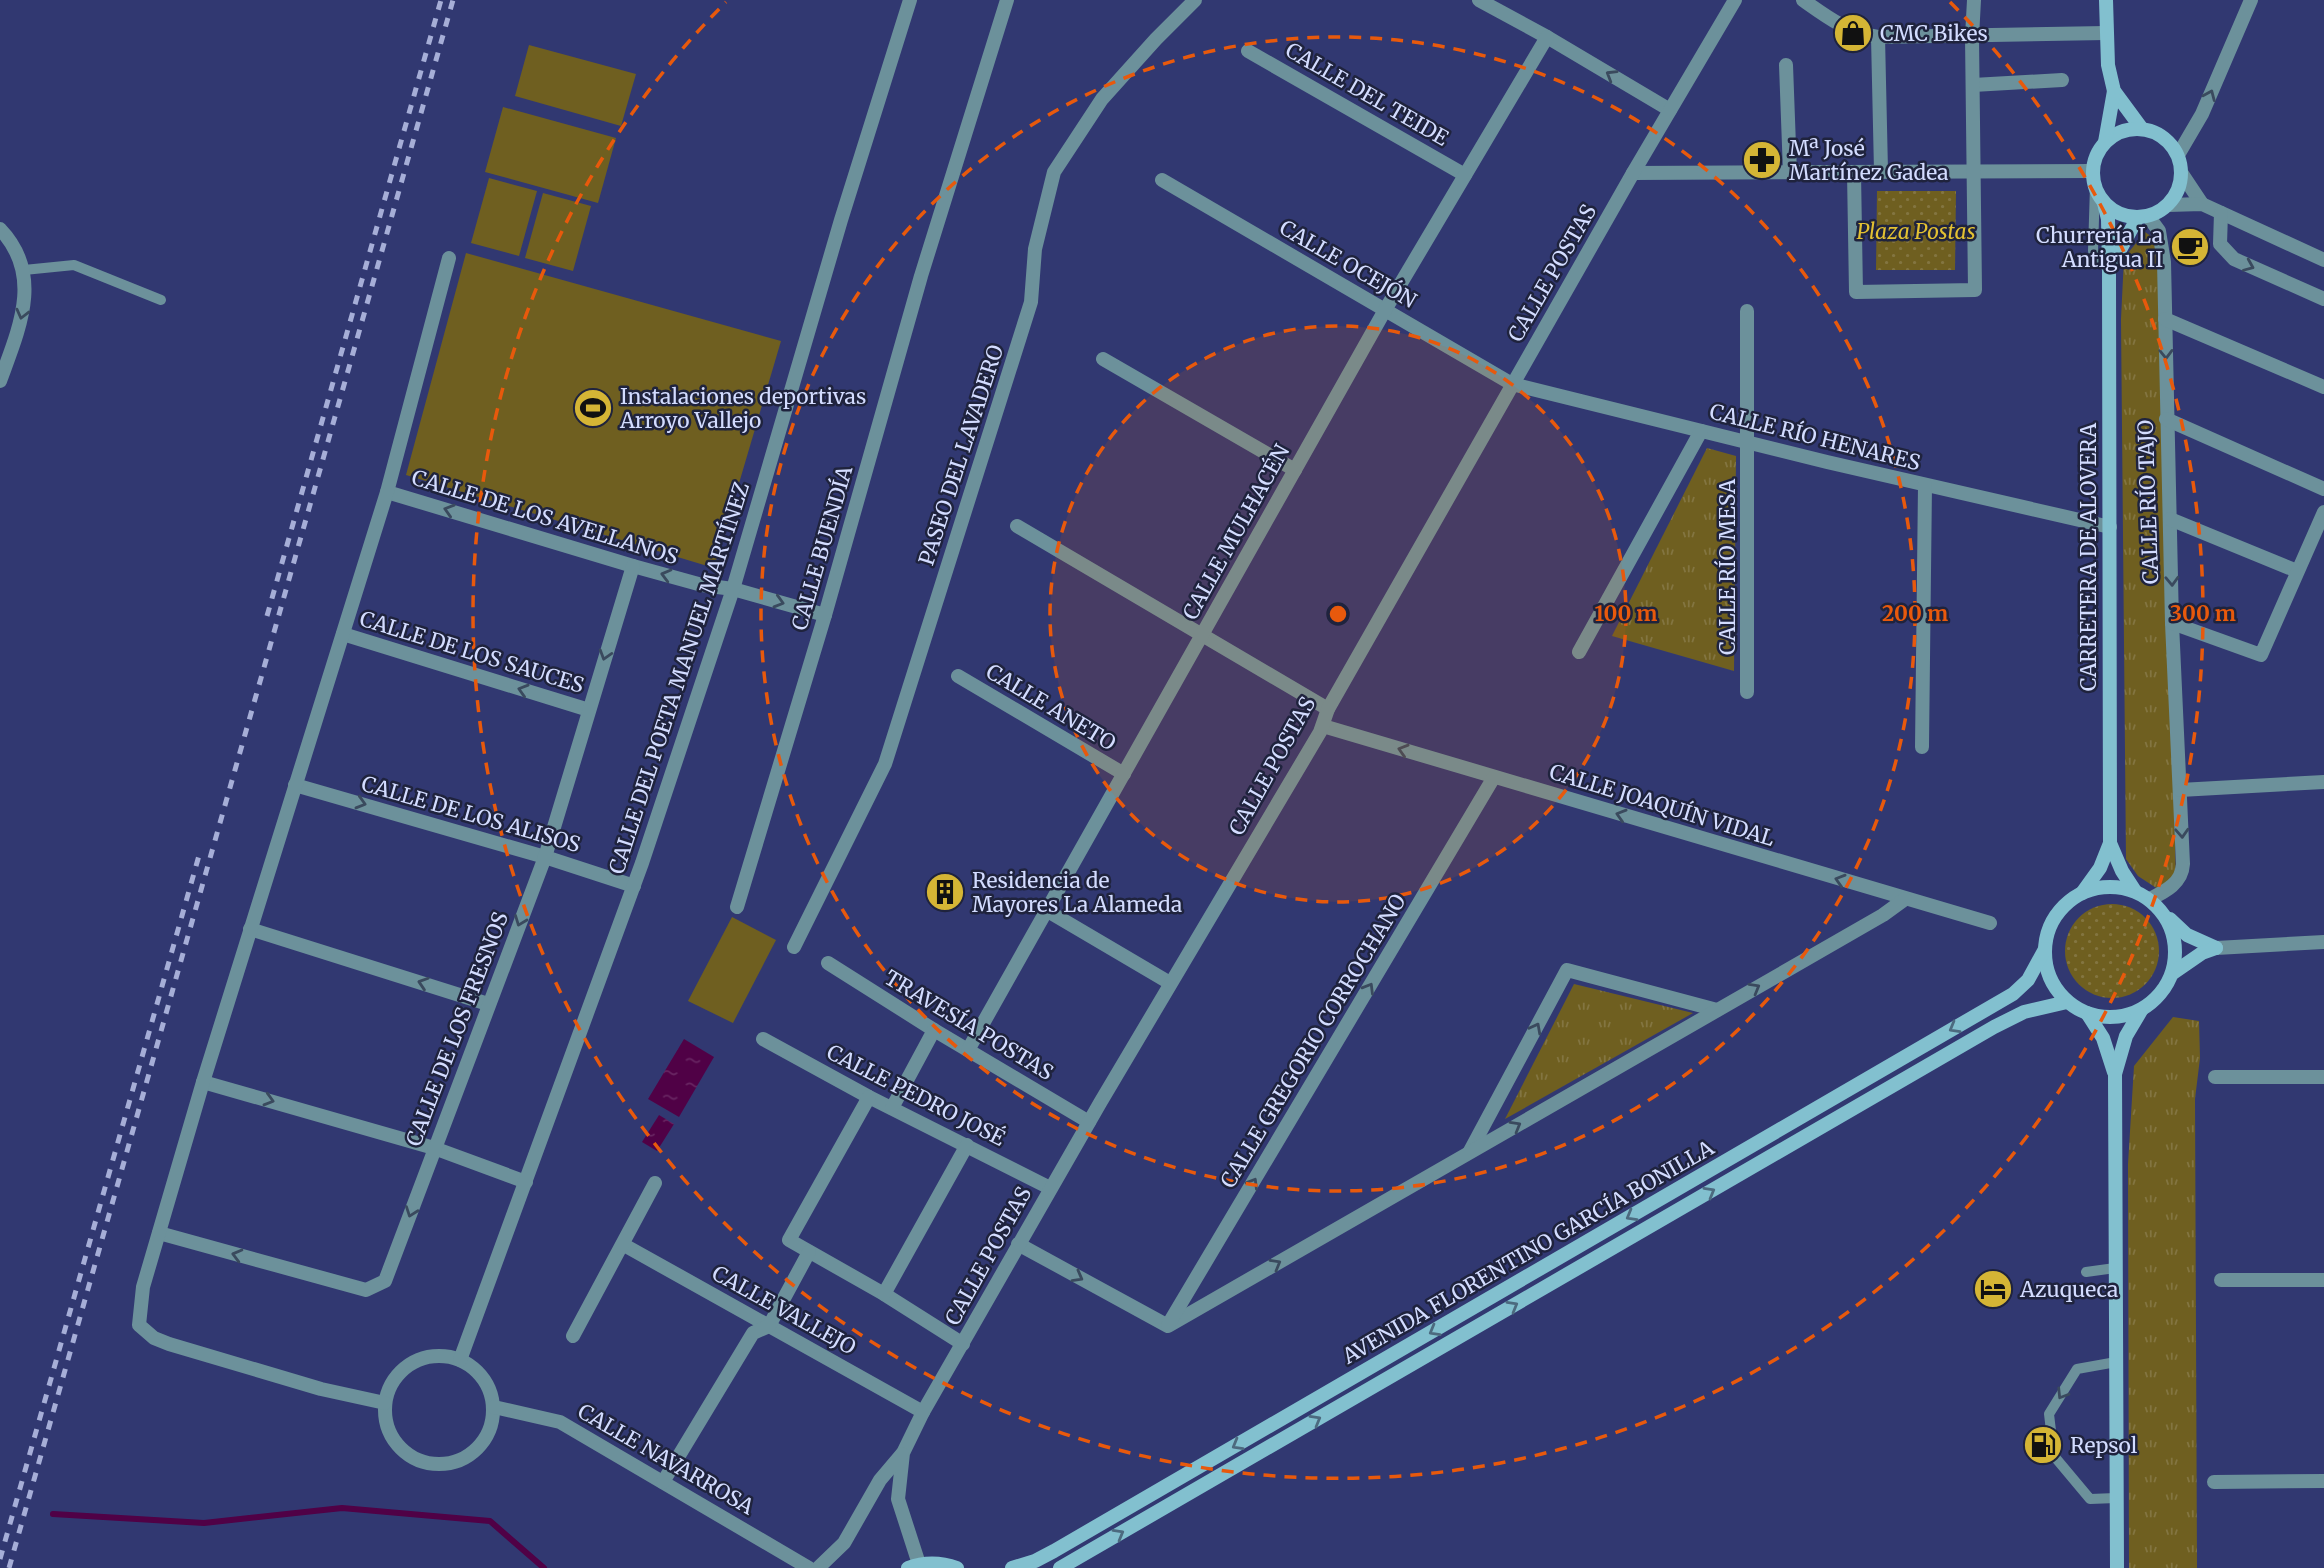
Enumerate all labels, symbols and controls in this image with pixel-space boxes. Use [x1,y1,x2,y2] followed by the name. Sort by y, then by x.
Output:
[1832,12,1874,54] shop icon: CMC Bikes
[1880,20,1988,47] place label: CMC Bikes
[1281,36,1454,152] street label: CALLE DEL TEIDE
[1605,70,1618,83] one-way arrow
[2202,89,2216,102] one-way arrow
[1789,135,1949,186] place label: Mª José Martínez Gadea
[1741,139,1783,181] pharmacy icon: Mª José Martínez Gadea
[1502,199,1602,347] street label: CALLE POSTAS
[1275,214,1421,314] street label: CALLE OCEJÓN
[1856,218,1976,245] park label: Plaza Postas
[2036,222,2163,273] place label: Churrería La Antigua II
[2169,226,2211,268] cafe icon: Churrería La Antigua II
[2242,258,2255,272] one-way arrow
[16,308,30,320] one-way arrow
[913,341,1009,569] street label: PASEO DEL LAVADERO
[2158,349,2174,359] one-way arrow
[619,383,866,434] place label: Instalaciones deportivas Arroyo Vallejo
[572,387,614,429] sports icon: Instalaciones deportivas Arroyo Vallejo
[1707,397,1923,476] street label: CALLE RÍO HENARES
[2131,419,2164,585] street label: CALLE RÍO TAJO
[2075,423,2102,691] street label: CARRETERA DE ALOVERA
[1176,439,1295,624] street label: CALLE MULHACÉN
[785,462,858,633] street label: CALLE BUENDÍA
[409,464,681,570] street label: CALLE DE LOS AVELLANOS
[602,478,755,877] street label: CALLE DEL POETA MANUEL MARTÍNEZ
[1713,479,1741,655] street label: CALLE RÍO MESA
[443,504,455,518] one-way arrow
[661,569,673,584] one-way arrow
[2164,576,2179,587] one-way arrow
[773,593,785,608] one-way arrow
[1595,600,1657,627] text: 100 m
[1882,600,1948,627] text: 200 m
[2170,600,2236,627] text: 300 m
[1326,602,1350,626] centre of rings
[357,605,587,699] street label: CALLE DE LOS SAUCES
[599,649,614,661] one-way arrow
[981,658,1121,756] street label: CALLE ANETO
[518,683,530,698] one-way arrow
[1223,692,1321,840] street label: CALLE POSTAS
[1398,744,1410,758] one-way arrow
[1546,757,1778,852] street label: CALLE JOAQUÍN VIDAL
[358,770,584,858] street label: CALLE DE LOS ALISOS
[355,795,367,810] one-way arrow
[1616,809,1628,823] one-way arrow
[2174,828,2189,839] one-way arrow
[972,867,1182,918] place label: Residencia de Mayores La Alameda
[924,871,966,913] building icon: Residencia de Mayores La Alameda
[1834,873,1846,888] one-way arrow
[1214,889,1412,1193] street label: CALLE GREGORIO CORROCHANO
[400,908,514,1150] street label: CALLE DE LOS FRESNOS
[515,914,529,926] one-way arrow
[880,963,1059,1086] street label: TRAVESÍA POSTAS
[417,977,429,992] one-way arrow
[1360,982,1373,995] one-way arrow
[1748,983,1761,996] one-way arrow
[1949,1020,1962,1033] one-way arrow
[1528,1022,1542,1035] one-way arrow
[822,1037,1011,1152] street label: CALLE PEDRO JOSÉ
[263,1092,275,1107] one-way arrow
[1508,1121,1521,1134] one-way arrow
[1336,1133,1719,1370] street label: AVENIDA FLORENTINO GARCÍA BONILLA
[1244,1178,1257,1191] one-way arrow
[939,1182,1037,1330] street label: CALLE POSTAS
[1703,1187,1715,1200] one-way arrow
[405,1205,419,1217] one-way arrow
[1625,1208,1638,1221] one-way arrow
[232,1249,244,1263] one-way arrow
[707,1259,861,1361] street label: CALLE VALLEJO
[1269,1259,1281,1272] one-way arrow
[1972,1268,2014,1310] hotel icon: Azuqueca
[1070,1269,1083,1282] one-way arrow
[2019,1276,2118,1303] place label: Azuqueca
[1506,1301,1519,1314] one-way arrow
[1428,1322,1441,1335] one-way arrow
[2057,1386,2070,1399] one-way arrow
[573,1398,759,1521] street label: CALLE NAVARROSA
[1309,1415,1322,1428] one-way arrow
[2022,1424,2064,1466] fuel station icon: Repsol
[2070,1432,2138,1459] place label: Repsol
[1232,1437,1245,1450] one-way arrow
[1112,1529,1125,1542] one-way arrow

